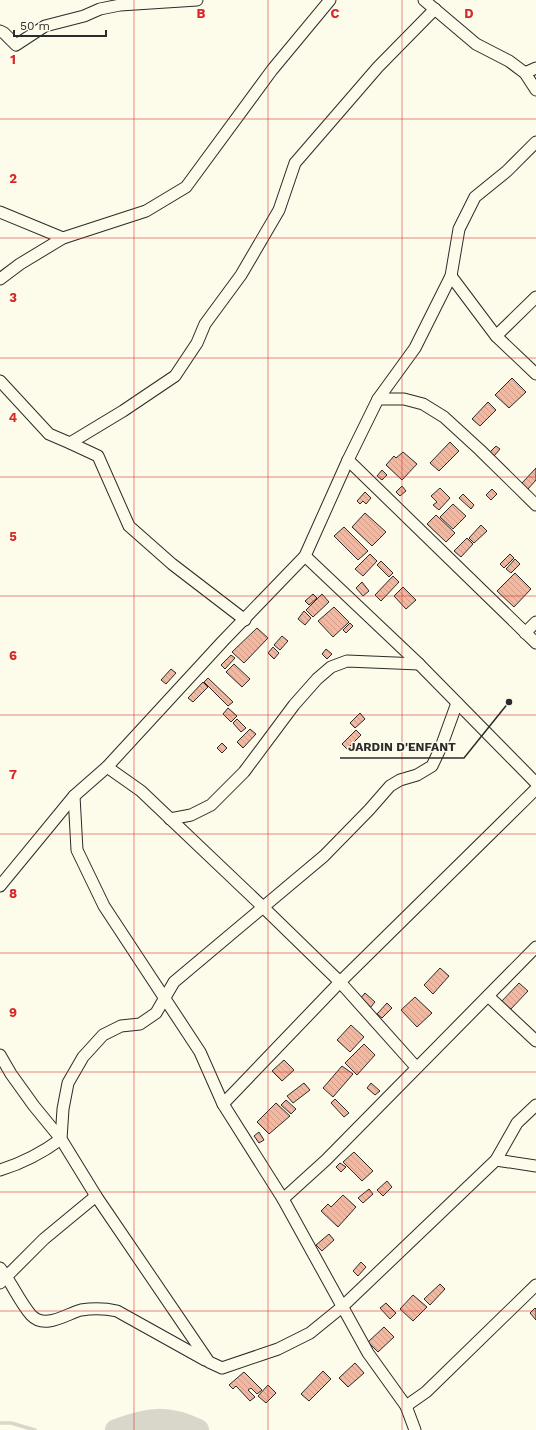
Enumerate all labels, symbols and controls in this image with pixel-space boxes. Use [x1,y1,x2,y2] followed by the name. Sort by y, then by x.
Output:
[197,6,206,21] text: B
[331,6,340,21] text: C
[464,6,474,21] text: D
[14,12,106,38] scale bar
[20,19,50,33] text: 50 m
[10,52,16,67] text: 1
[9,171,17,186] text: 2
[9,290,17,305] text: 3
[9,410,18,425] text: 4
[9,529,17,544] text: 5
[9,648,17,663] text: 6
[340,734,464,758] callout: JARDIN D'ENFANT
[348,740,456,754] text: JARDIN D'ENFANT
[9,767,17,782] text: 7
[9,886,17,901] text: 8
[9,1005,17,1020] text: 9

